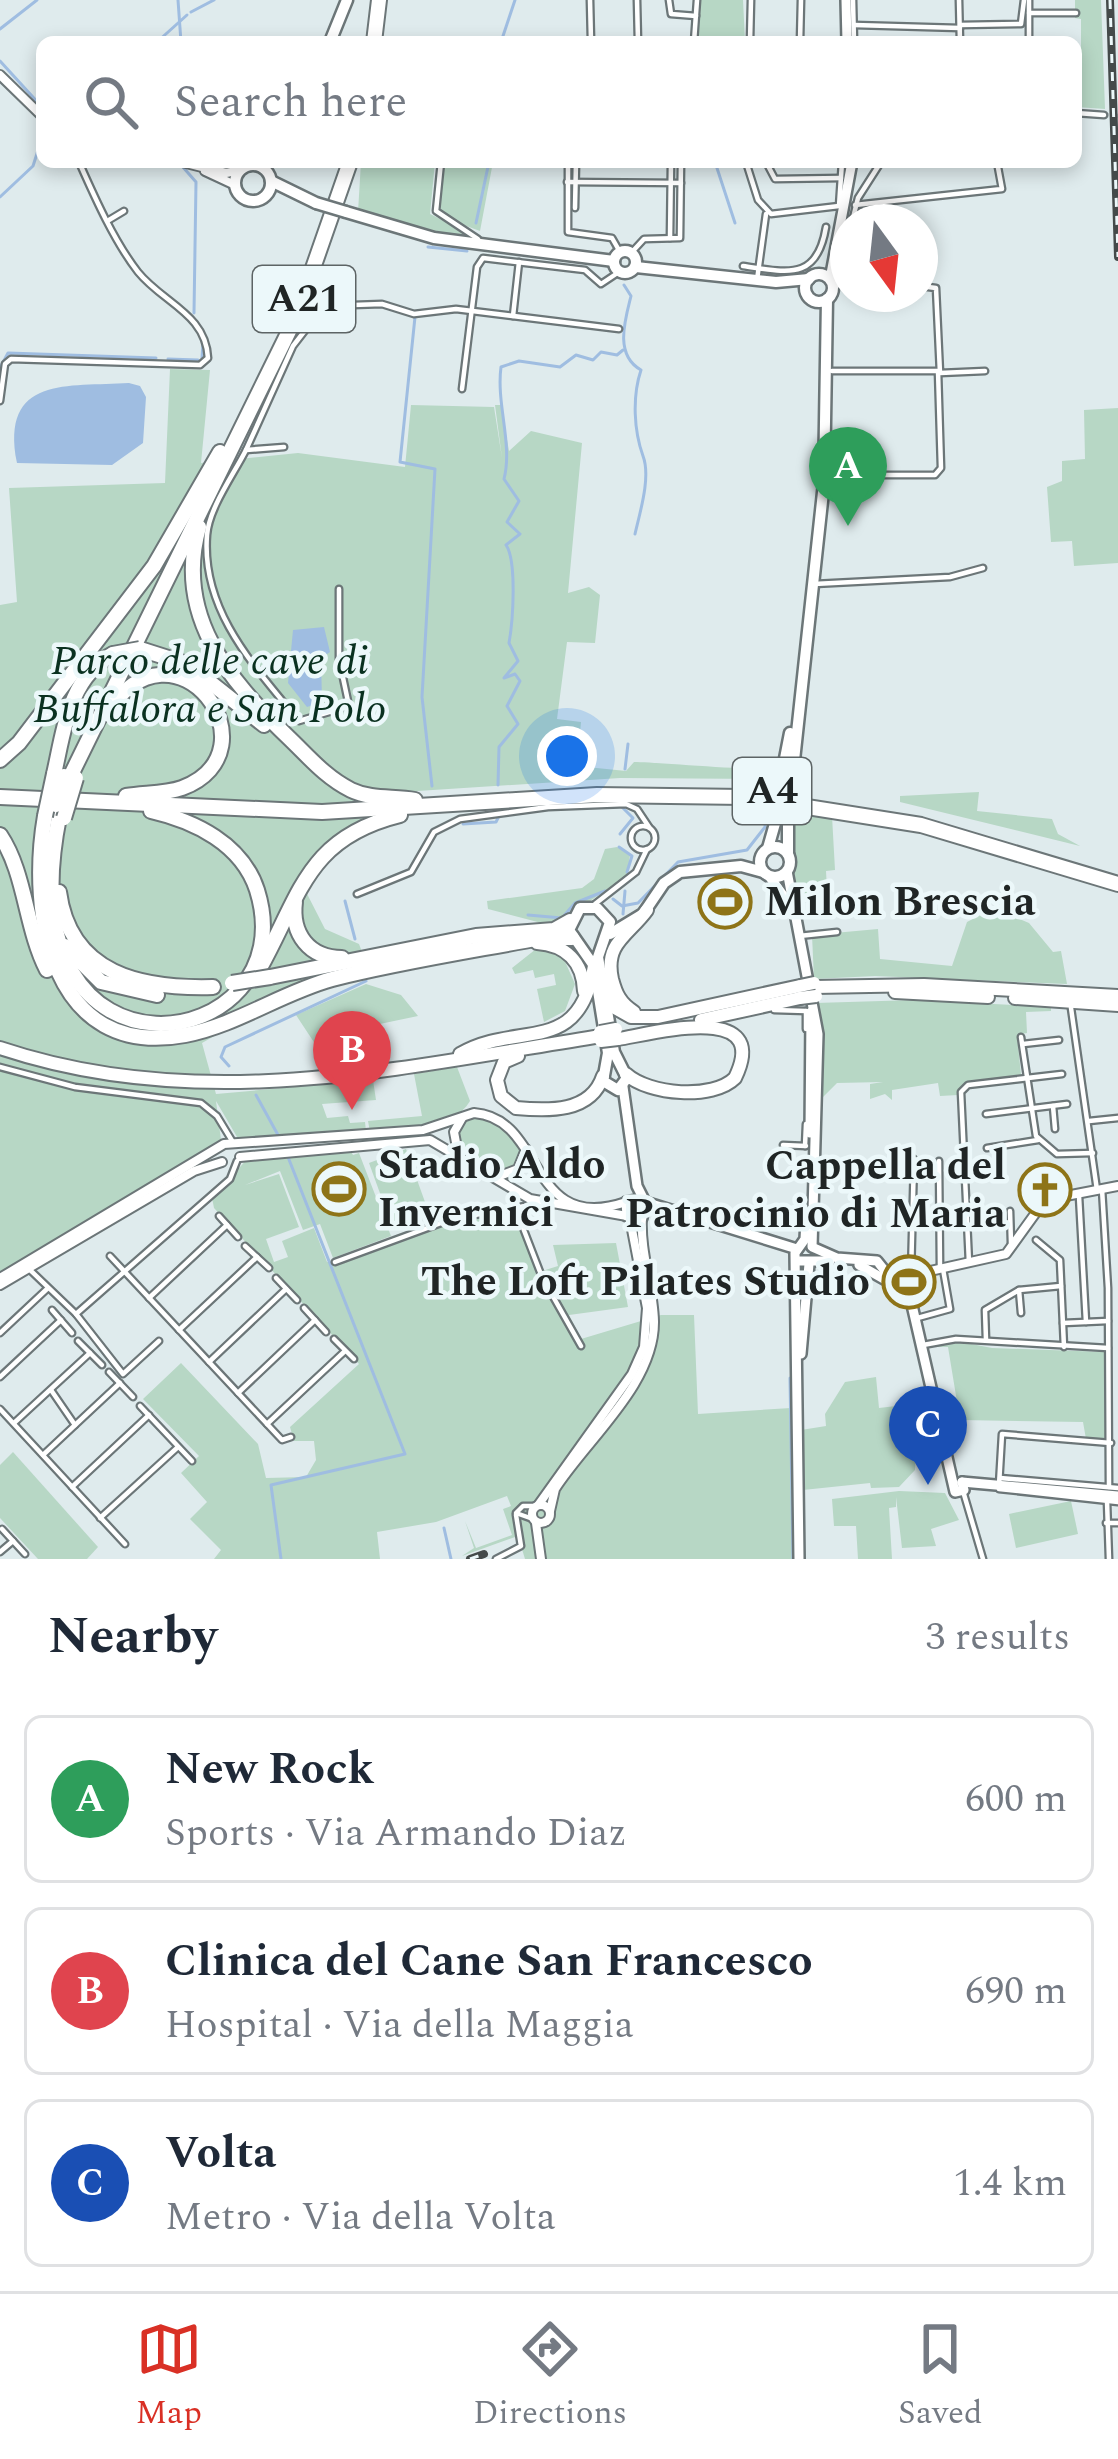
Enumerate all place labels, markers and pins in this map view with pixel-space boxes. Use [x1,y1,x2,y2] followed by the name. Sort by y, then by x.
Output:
[809,427,887,526] pin: A
[764,871,1036,934] place label: Milon Brescia
[697,874,753,930] sports icon: Milon Brescia
[313,1011,391,1110] pin: B
[378,1134,605,1245] place label: Stadio Aldo Invernici
[625,1135,1006,1246] place label: Cappella del Patrocinio di Maria
[311,1161,367,1217] sports icon: Stadio Aldo Invernici
[1017,1162,1073,1218] church icon: Cappella del Patrocinio di Maria
[421,1251,870,1314] place label: The Loft Pilates Studio
[881,1254,937,1310] sports icon: The Loft Pilates Studio
[889,1386,967,1485] pin: C

